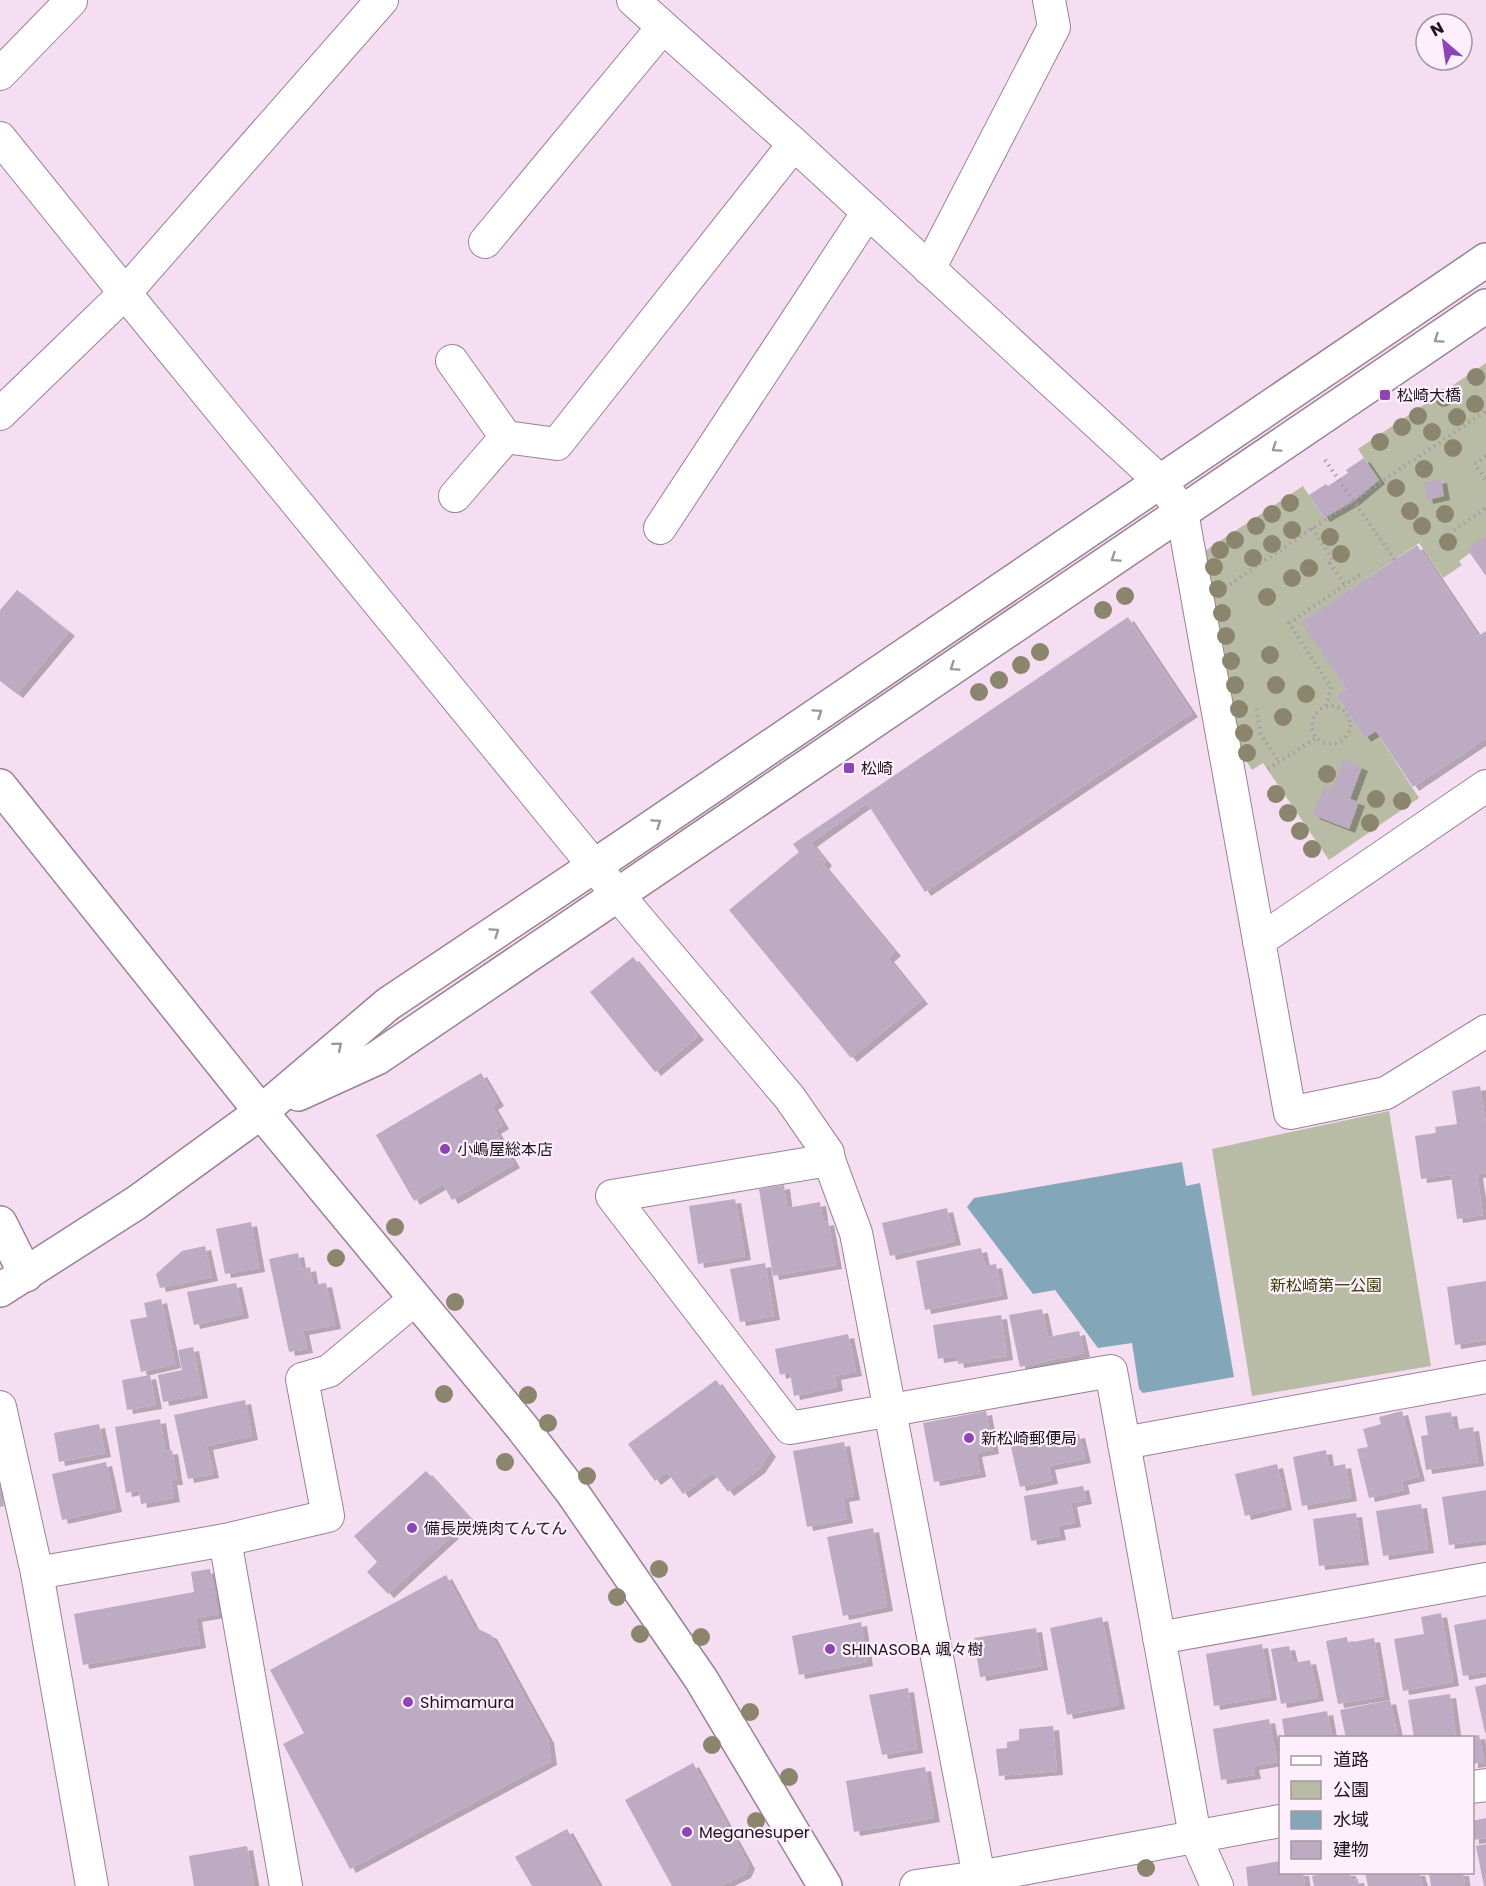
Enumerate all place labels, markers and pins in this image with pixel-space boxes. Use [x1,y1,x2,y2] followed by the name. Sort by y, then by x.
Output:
[1397,384,1461,407] place label: 松崎大橋
[1378,388,1392,402] marker: 松崎大橋
[861,757,893,780] place label: 松崎
[842,761,856,775] marker: 松崎
[457,1138,553,1161] place label: 小嶋屋総本店
[438,1142,452,1156] marker: 小嶋屋総本店
[981,1427,1077,1450] place label: 新松崎郵便局
[962,1431,976,1445] marker: 新松崎郵便局
[424,1517,567,1540] place label: 備長炭焼肉てんてん
[405,1521,419,1535] marker: 備長炭焼肉てんてん
[842,1638,983,1661] place label: SHINASOBA 颯々樹
[823,1642,837,1656] marker: SHINASOBA 颯々樹
[420,1691,514,1714] place label: Shimamura
[401,1695,415,1709] marker: Shimamura
[699,1821,810,1844] place label: Meganesuper
[680,1825,694,1839] marker: Meganesuper

